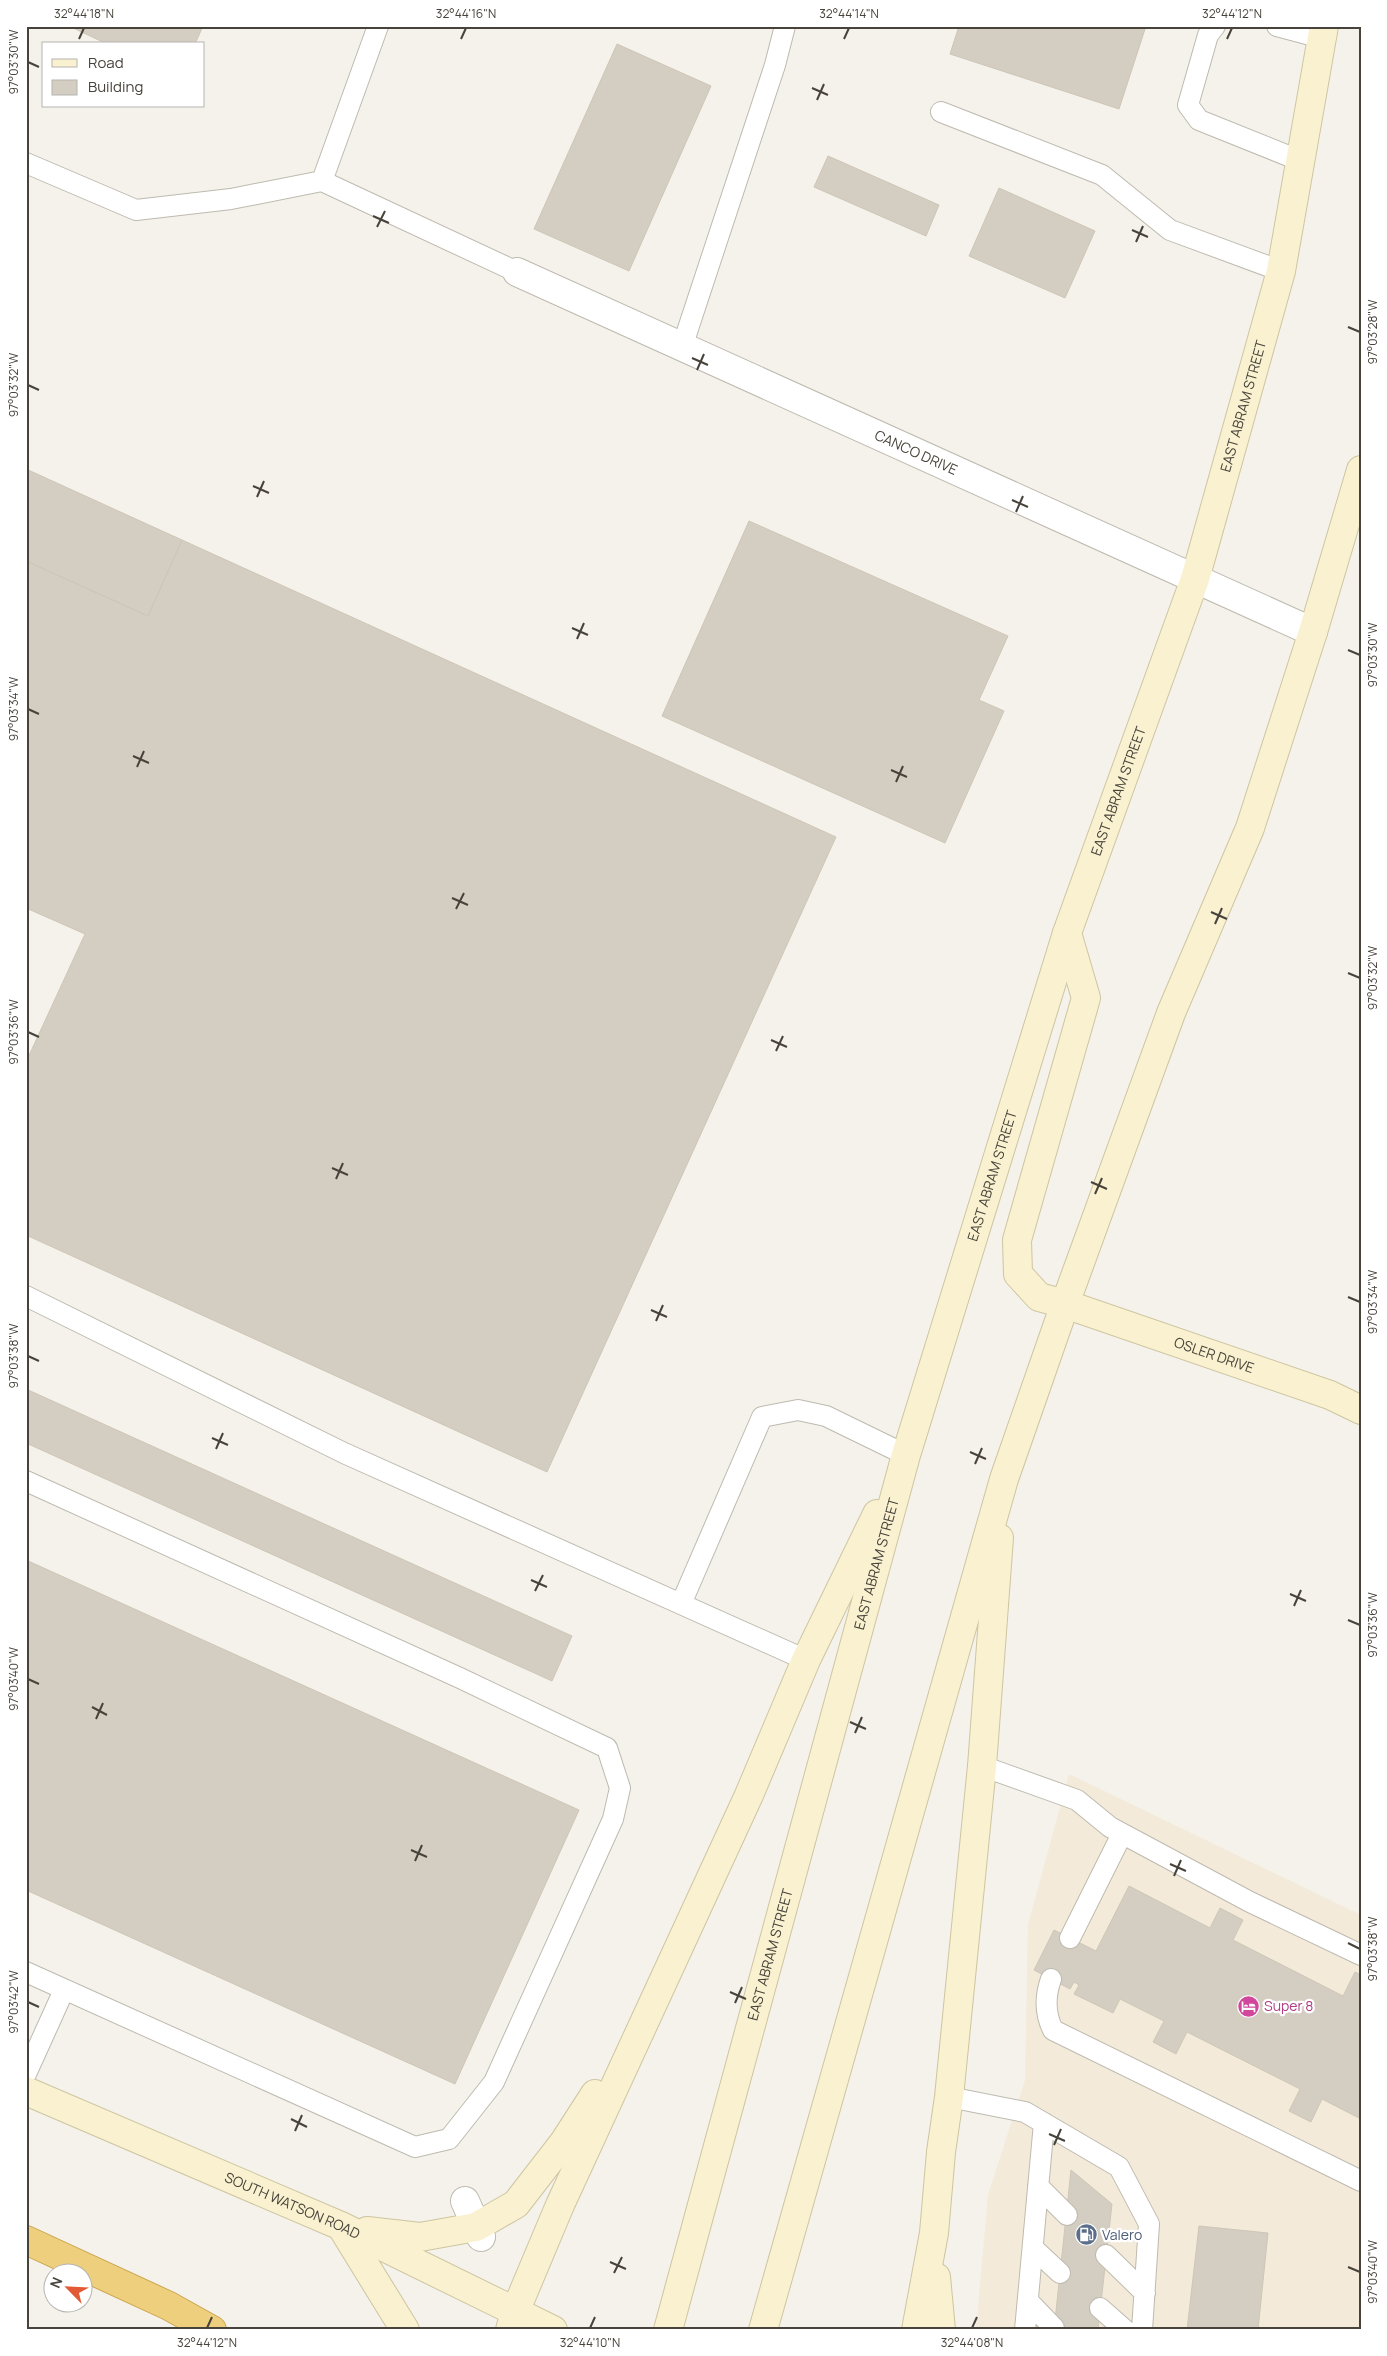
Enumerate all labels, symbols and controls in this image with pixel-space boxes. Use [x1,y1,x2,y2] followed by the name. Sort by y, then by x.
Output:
[54,5,114,22] text: 32°44'18"N
[436,5,496,22] text: 32°44'16"N
[819,5,879,22] text: 32°44'14"N
[1202,5,1262,22] text: 32°44'12"N
[5,29,22,95] text: 97°03'30"W
[42,42,205,108] legend
[88,52,124,73] text: Road
[88,76,143,97] text: Building
[1364,299,1381,364] text: 97°03'28"W
[1215,337,1270,474] street label: EAST ABRAM STREET
[5,352,22,417] text: 97°03'32"W
[872,425,961,479] street label: CANCO DRIVE
[1364,622,1381,688] text: 97°03'30"W
[5,676,22,741] text: 97°03'34"W
[1086,723,1150,858] street label: EAST ABRAM STREET
[1364,945,1381,1010] text: 97°03'32"W
[5,999,22,1065] text: 97°03'36"W
[963,1107,1021,1243] street label: EAST ABRAM STREET
[1364,1269,1381,1334] text: 97°03'34"W
[5,1323,22,1388] text: 97°03'38"W
[1172,1332,1257,1377] street label: OSLER DRIVE
[849,1495,903,1632] street label: EAST ABRAM STREET
[1364,1592,1381,1658] text: 97°03'36"W
[5,1646,22,1711] text: 97°03'40"W
[743,1886,797,2023] street label: EAST ABRAM STREET
[1364,1916,1381,1981] text: 97°03'38"W
[5,1969,22,2034] text: 97°03'42"W
[1236,1994,1260,2018] hotel icon: Super 8
[1264,1996,1313,2015] place label: Super 8
[222,2167,364,2243] street label: SOUTH WATSON ROAD
[1074,2223,1098,2247] fuel station icon: Valero
[1102,2225,1142,2244] place label: Valero
[1364,2239,1381,2304] text: 97°03'40"W
[42,2264,92,2314] north arrow
[45,2274,66,2291] text: N
[177,2334,237,2351] text: 32°44'12"N
[560,2334,620,2351] text: 32°44'10"N
[941,2334,1003,2351] text: 32°44'08"N

